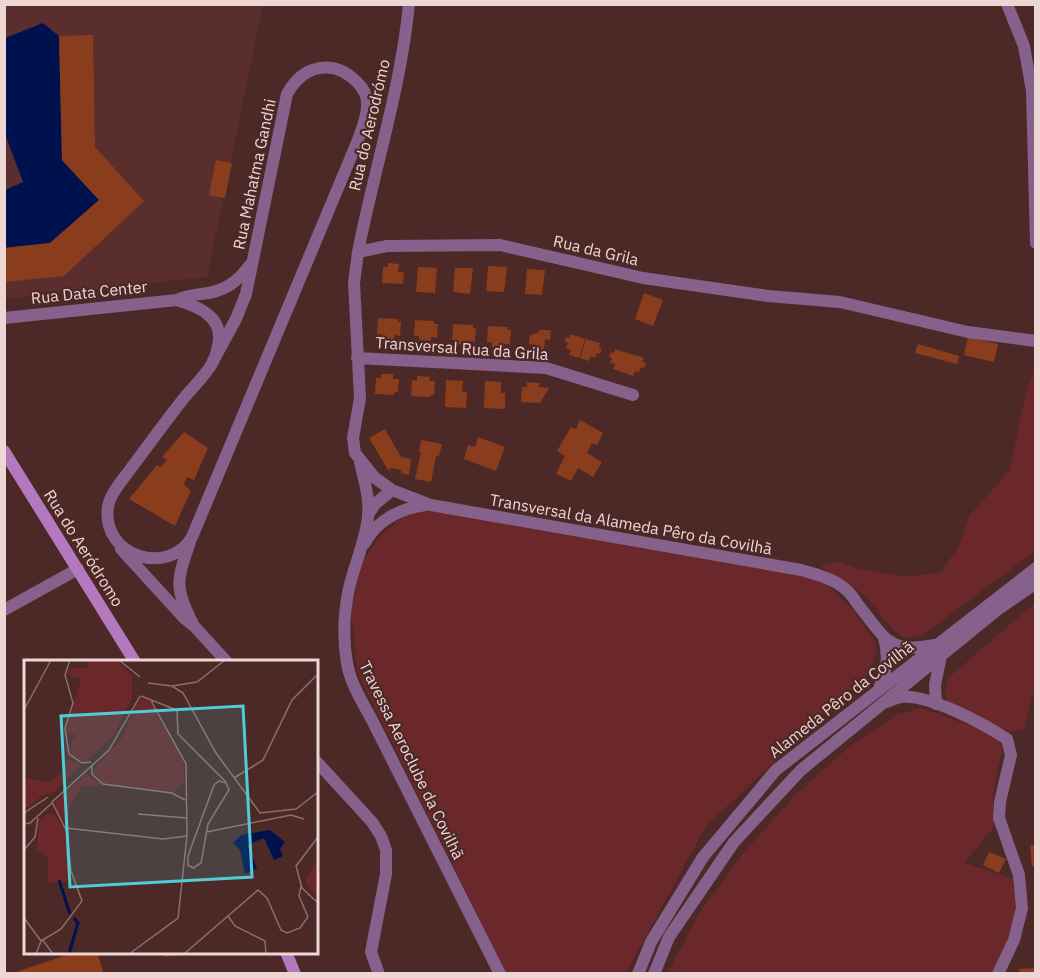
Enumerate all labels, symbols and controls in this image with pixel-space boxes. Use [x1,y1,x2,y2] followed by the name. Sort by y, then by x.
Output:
[344,57,394,193] street label: Rua do Aerodrómo
[228,97,280,251] street label: Rua Mahatma Gandhi
[551,230,641,270] street label: Rua da Grila
[30,276,148,308] street label: Rua Data Center
[375,332,550,364] street label: Transversal Rua da Grila
[40,486,128,610] street label: Rua do Aeródromo
[488,489,774,559] street label: Transversal da Alameda Pêro da Covilhã
[765,636,918,762] street label: Alameda Pêro da Covilhã
[355,657,469,863] street label: Travessa Aeroclube da Covilhã
[24,660,318,954] inset map

